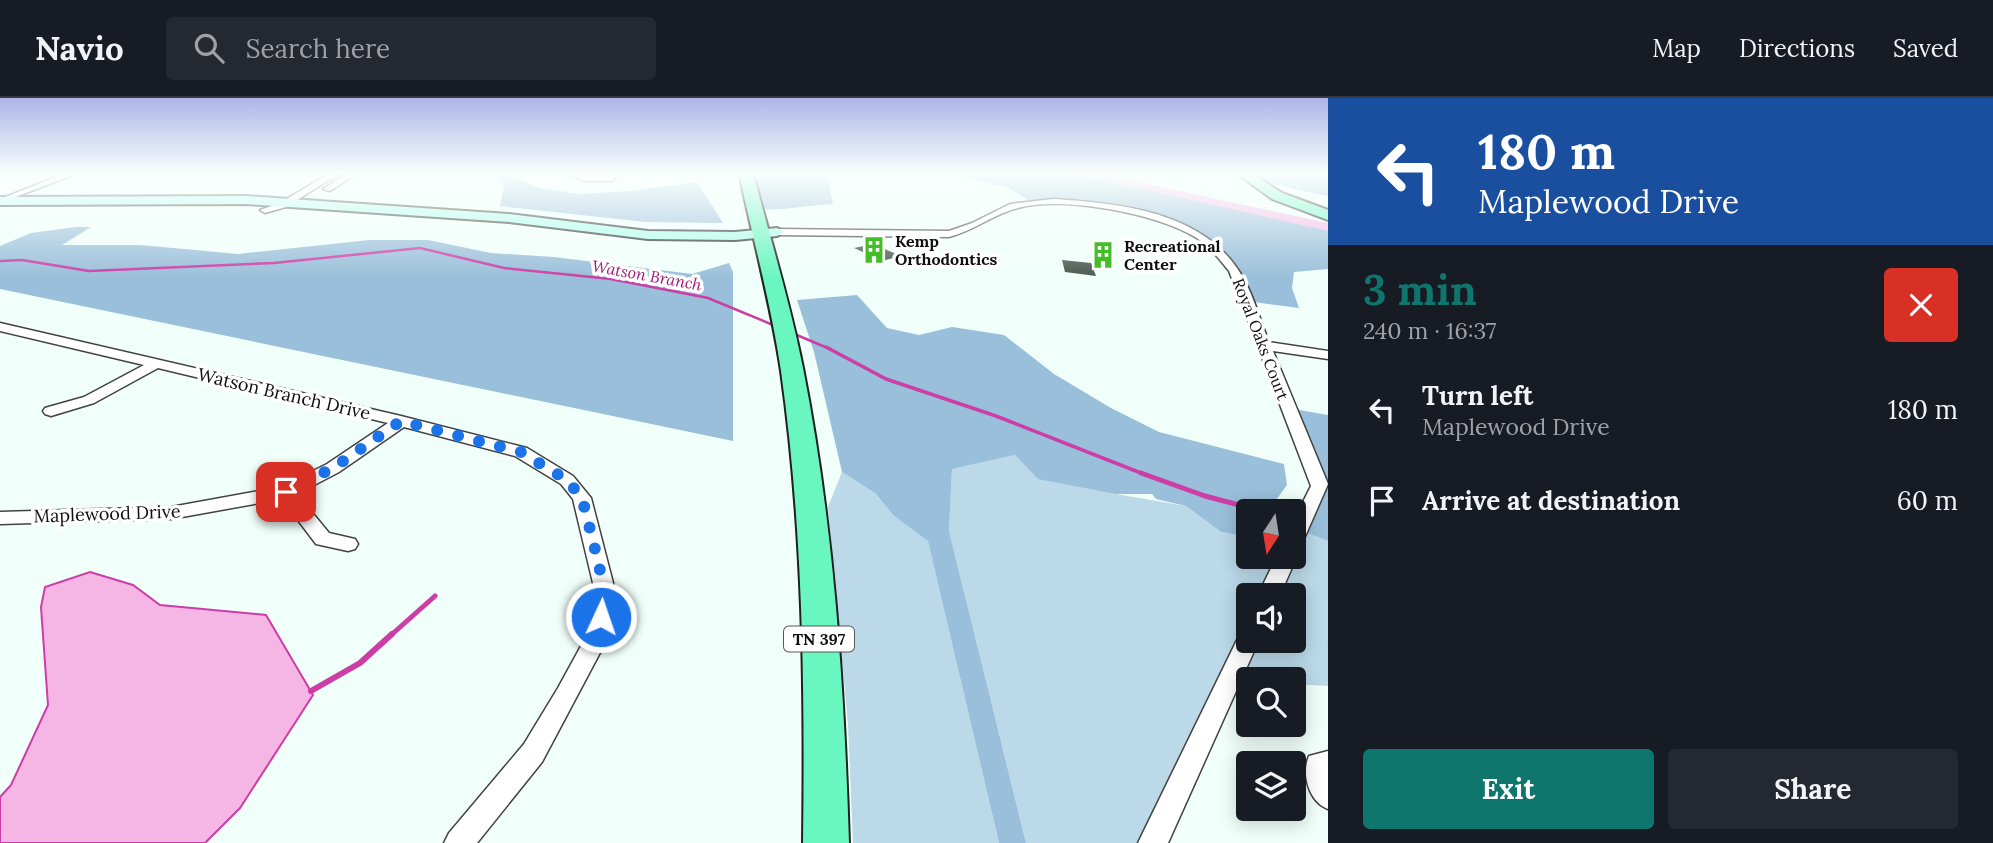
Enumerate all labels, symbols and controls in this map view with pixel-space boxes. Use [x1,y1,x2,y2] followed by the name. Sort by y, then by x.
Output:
[166,17,656,80] search box
[35,27,124,69] text: Navio
[190,29,228,67] icon: search
[246,32,390,65] text: Search here
[1652,33,1701,64] text: Map
[1739,33,1855,64] text: Directions
[1893,33,1958,64] text: Saved
[1478,120,1615,182] text: 180 m
[1363,126,1454,217] icon: left
[1478,181,1739,222] text: Maplewood Drive
[895,231,997,269] place label: Kemp Orthodontics
[859,235,889,265] building icon: Kemp Orthodontics
[1124,236,1221,274] place label: Recreational Center
[1088,240,1118,270] building icon: Recreational Center
[591,256,703,294] water label: Watson Branch
[1363,263,1477,317] text: 3 min
[1884,268,1958,342] button: close
[1229,275,1294,404] street label: Royal Oaks Court
[1363,316,1496,345] text: 240 m · 16:37
[195,362,373,425] street label: Watson Branch Drive
[1422,379,1533,412] text: Turn left
[1363,391,1401,429] icon: left
[1888,393,1958,426] text: 180 m
[1422,412,1610,441] text: Maplewood Drive
[256,462,316,522] pin
[267,473,305,511] icon: arrive
[1363,482,1401,520] icon: arrive
[1422,484,1680,517] text: Arrive at destination
[1897,484,1958,517] text: 60 m
[33,499,181,528] street label: Maplewood Drive
[1236,499,1306,569] north arrow
[1236,499,1306,821] map controls
[564,580,638,654] position arrow
[1236,583,1306,653] button: sound
[784,626,854,652] road number: TN 397
[1236,667,1306,737] button: search
[1363,749,1654,829] button: Exit
[1668,749,1958,829] button: Share
[1236,751,1306,821] button: layers

